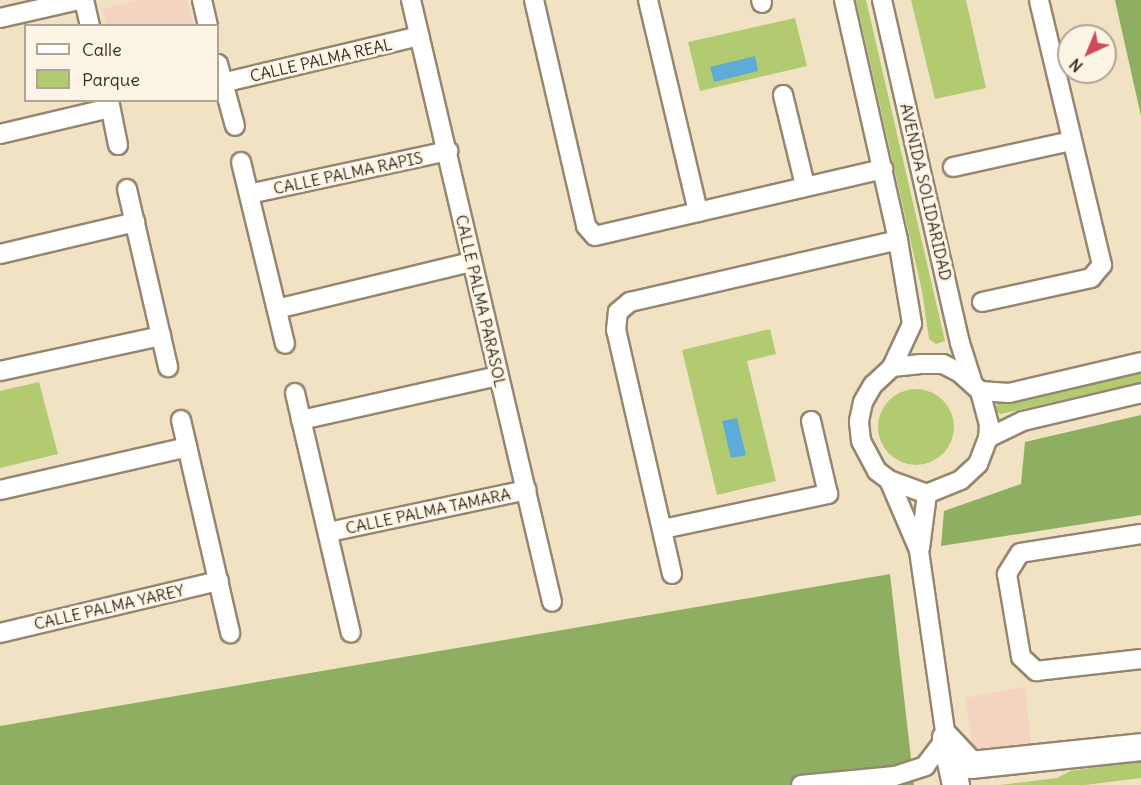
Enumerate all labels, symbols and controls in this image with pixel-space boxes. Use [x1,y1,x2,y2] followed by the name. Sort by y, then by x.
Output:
[24,24,219,102] legend
[1057,24,1117,84] north arrow
[248,34,394,86] street label: CALLE PALMA REAL
[82,38,122,61] text: Calle
[1065,54,1087,77] text: N
[82,68,140,91] text: Parque
[896,102,956,282] street label: AVENIDA SOLIDARIDAD
[271,148,425,198] street label: CALLE PALMA RAPIS
[452,213,510,389] street label: CALLE PALMA PARASOL
[344,484,512,538] street label: CALLE PALMA TAMARA
[32,580,186,634] street label: CALLE PALMA YAREY

